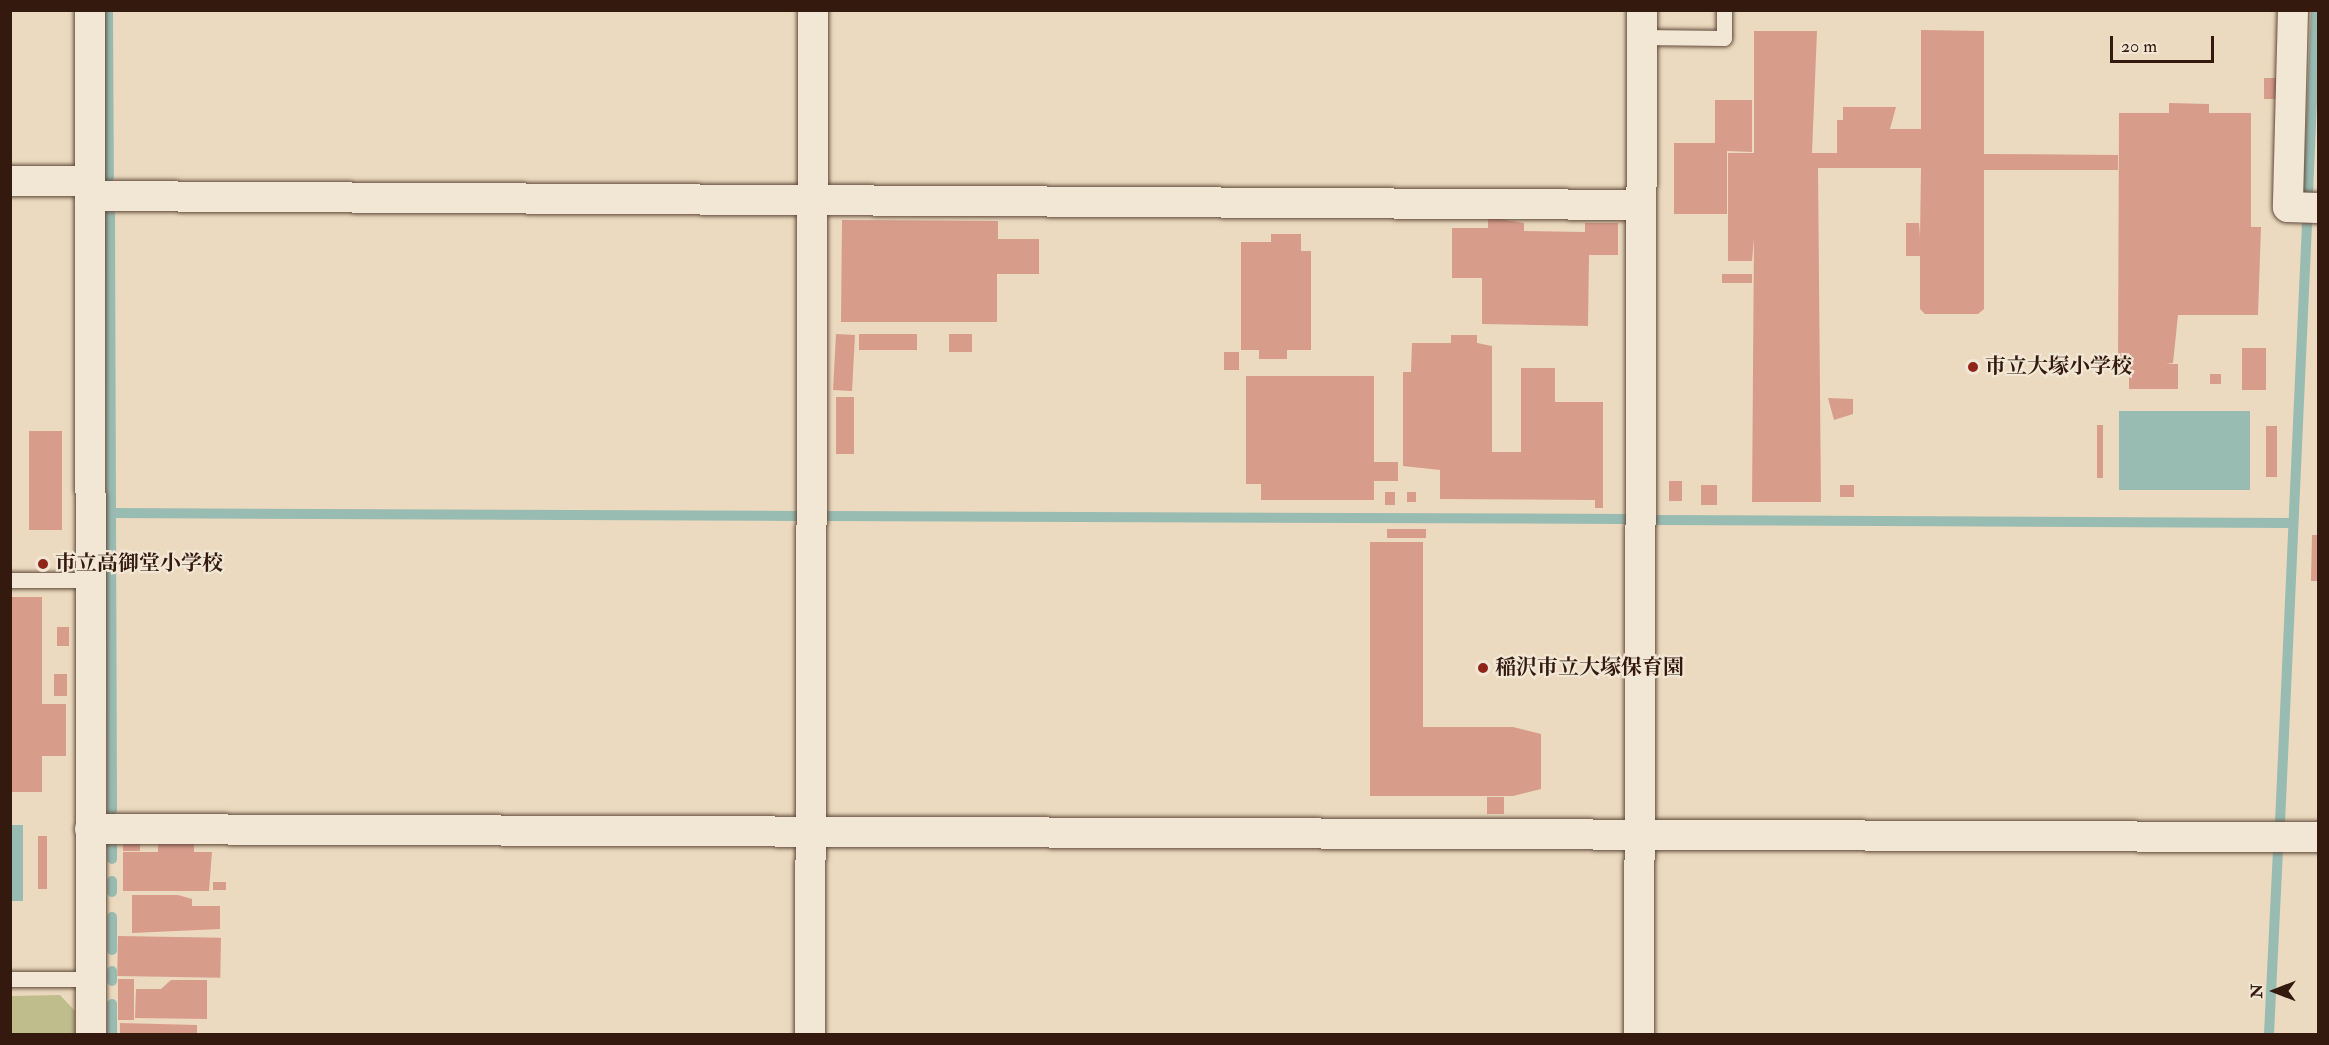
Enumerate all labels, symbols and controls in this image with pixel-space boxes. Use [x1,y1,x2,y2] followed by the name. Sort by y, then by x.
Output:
[2113,24,2216,62] scale bar
[2121,35,2157,58] text: 20 m
[1985,354,2132,380] place label: 市立大塚小学校
[1966,360,1980,374] marker: 市立大塚小学校
[55,551,223,577] place label: 市立高御堂小学校
[36,557,50,571] marker: 市立高御堂小学校
[1495,655,1684,681] place label: 稲沢市立大塚保育園
[1476,661,1490,675] marker: 稲沢市立大塚保育園
[2245,961,2305,1021] north arrow
[2247,984,2267,998] text: N

